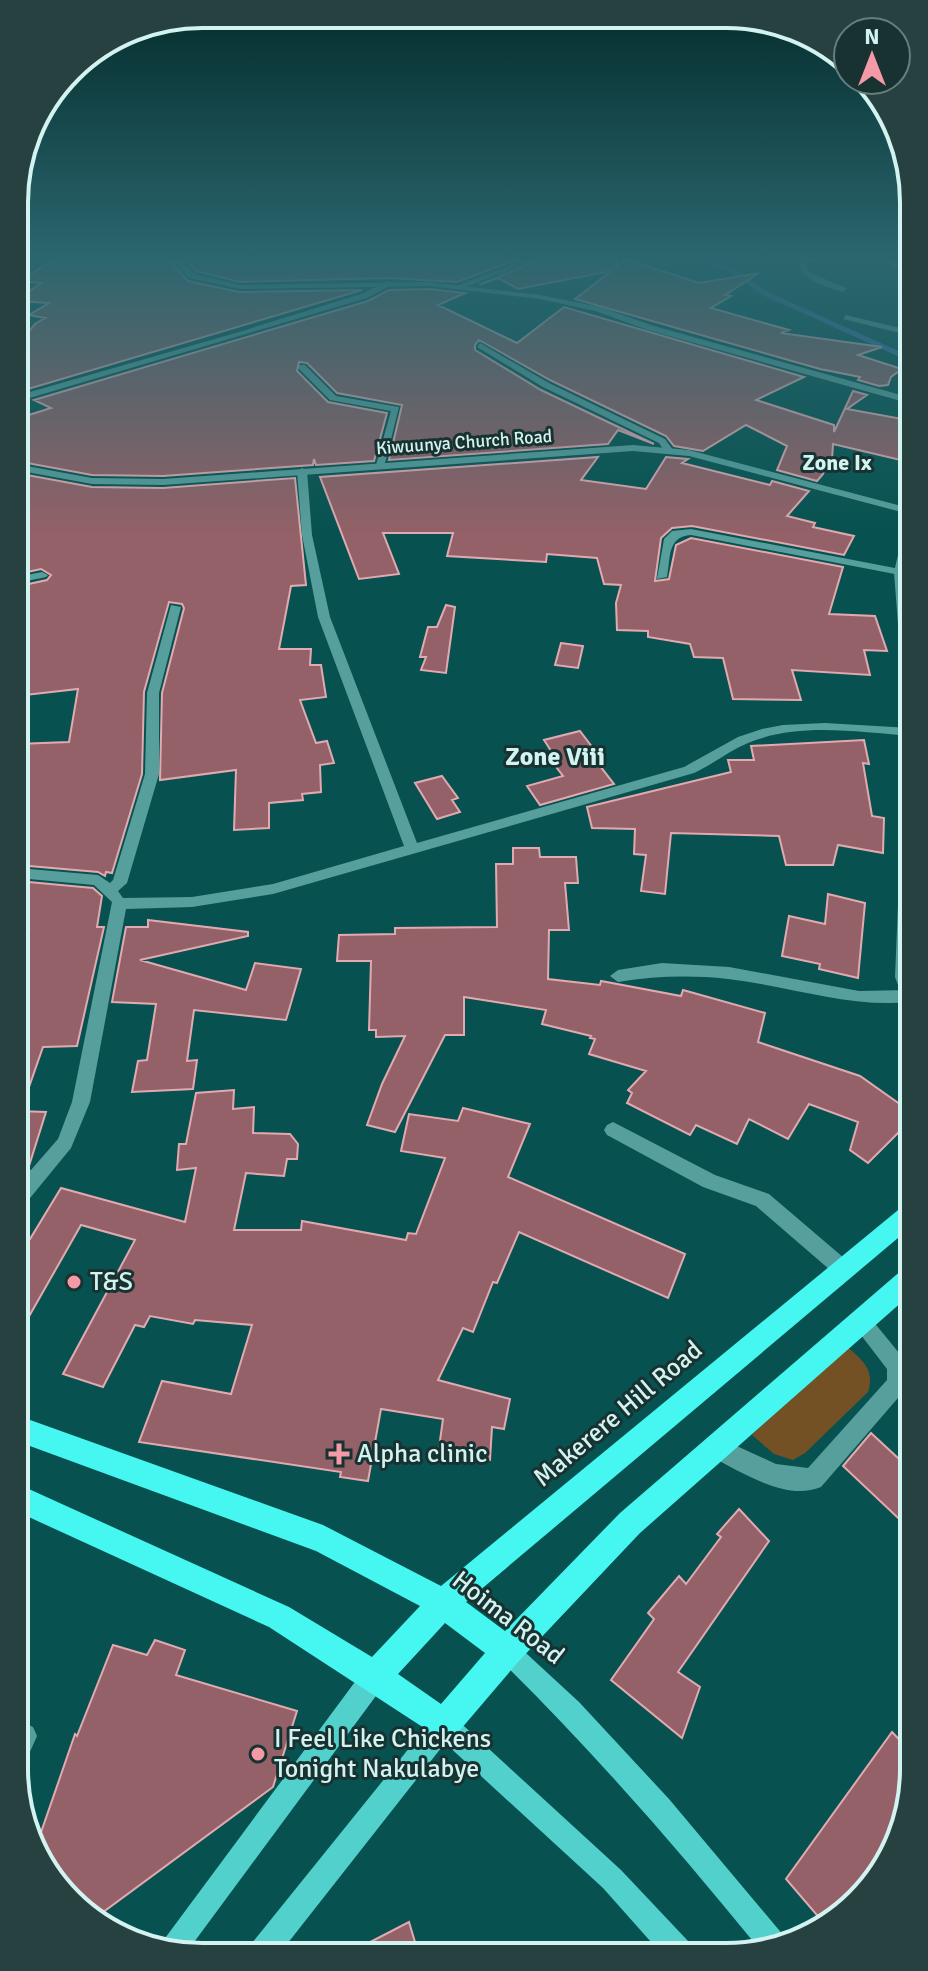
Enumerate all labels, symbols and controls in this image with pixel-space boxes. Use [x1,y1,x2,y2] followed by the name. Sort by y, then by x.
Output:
[832,16,912,96] north arrow
[864,23,880,50] text: N
[375,425,553,459] street label: Kiwuunya Church Road
[802,449,872,476] district label: Zone Ix
[505,741,605,773] district label: Zone Viii
[90,1266,133,1298] place label: T&S
[65,1273,83,1291] marker: T&S
[527,1334,709,1494] street label: Makerere Hill Road
[357,1438,487,1470] place label: Alpha clinic
[328,1443,350,1465] marker: Alpha clinic
[446,1564,570,1672] street label: Hoima Road
[274,1723,491,1785] place label: I Feel Like Chickens Tonight Nakulabye
[249,1745,267,1763] marker: I Feel Like Chickens Tonight Nakulabye

